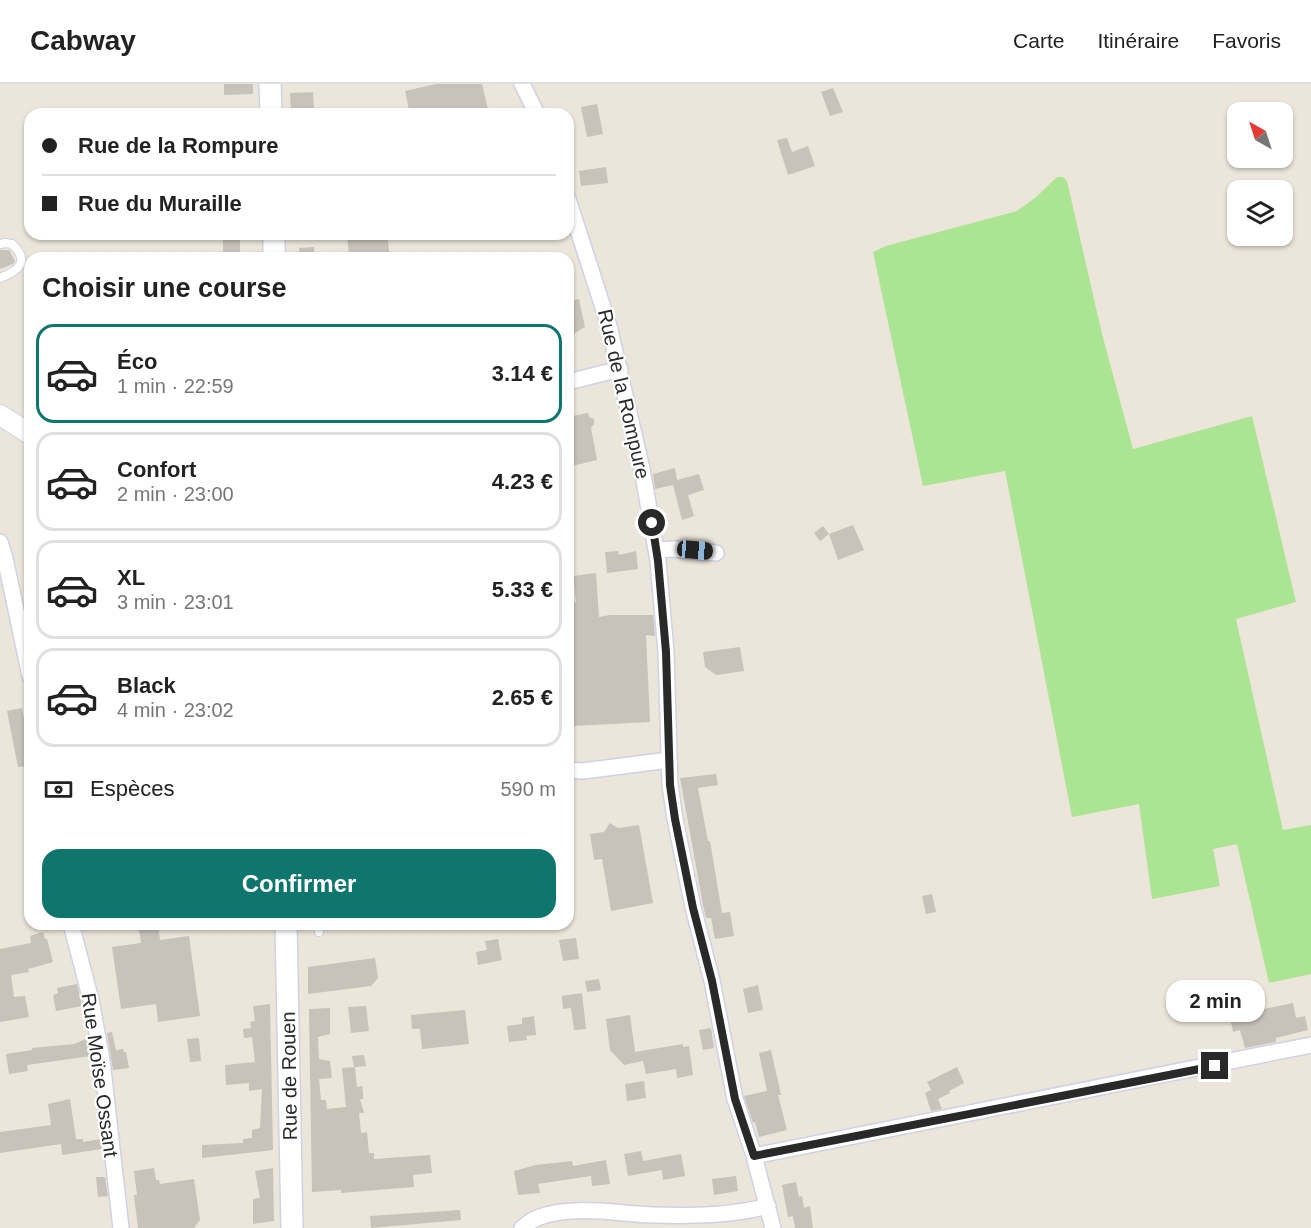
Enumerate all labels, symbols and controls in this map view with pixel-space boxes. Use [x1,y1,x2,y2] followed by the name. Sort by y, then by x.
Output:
[30,25,136,56] text: Cabway
[1013,29,1064,52] text: Carte
[1097,29,1179,52] text: Itinéraire
[1212,29,1281,52] text: Favoris
[1227,102,1293,168] north arrow
[1227,102,1293,246] map controls
[78,133,278,158] text: Rue de la Rompure
[1227,180,1293,246] button: layers
[78,191,242,216] text: Rue du Muraille
[42,273,287,303] text: Choisir une course
[594,307,654,481] street label: Rue de la Rompure
[45,347,99,401] icon: car
[117,349,157,374] text: Éco
[492,361,553,386] text: 3.14 €
[117,375,234,397] text: 1 min · 22:59
[45,455,99,509] icon: car
[117,457,196,482] text: Confort
[492,469,553,494] text: 4.23 €
[117,483,234,505] text: 2 min · 23:00
[638,509,665,536] route start
[676,539,714,561] car
[45,563,99,617] icon: car
[117,565,145,590] text: XL
[492,577,553,602] text: 5.33 €
[117,591,234,613] text: 3 min · 23:01
[45,671,99,725] icon: car
[117,673,176,698] text: Black
[492,685,553,710] text: 2.65 €
[117,699,234,721] text: 4 min · 23:02
[42,773,75,806] icon: cash
[90,776,174,801] text: Espèces
[500,778,556,800] text: 590 m
[42,849,556,918] button: Confirmer
[1166,979,1264,1021] callout: 2 min
[1189,990,1242,1012] text: 2 min
[78,991,122,1159] street label: Rue Moïse Ossant
[277,1011,301,1141] street label: Rue de Rouen
[1201,1052,1228,1079] route end

